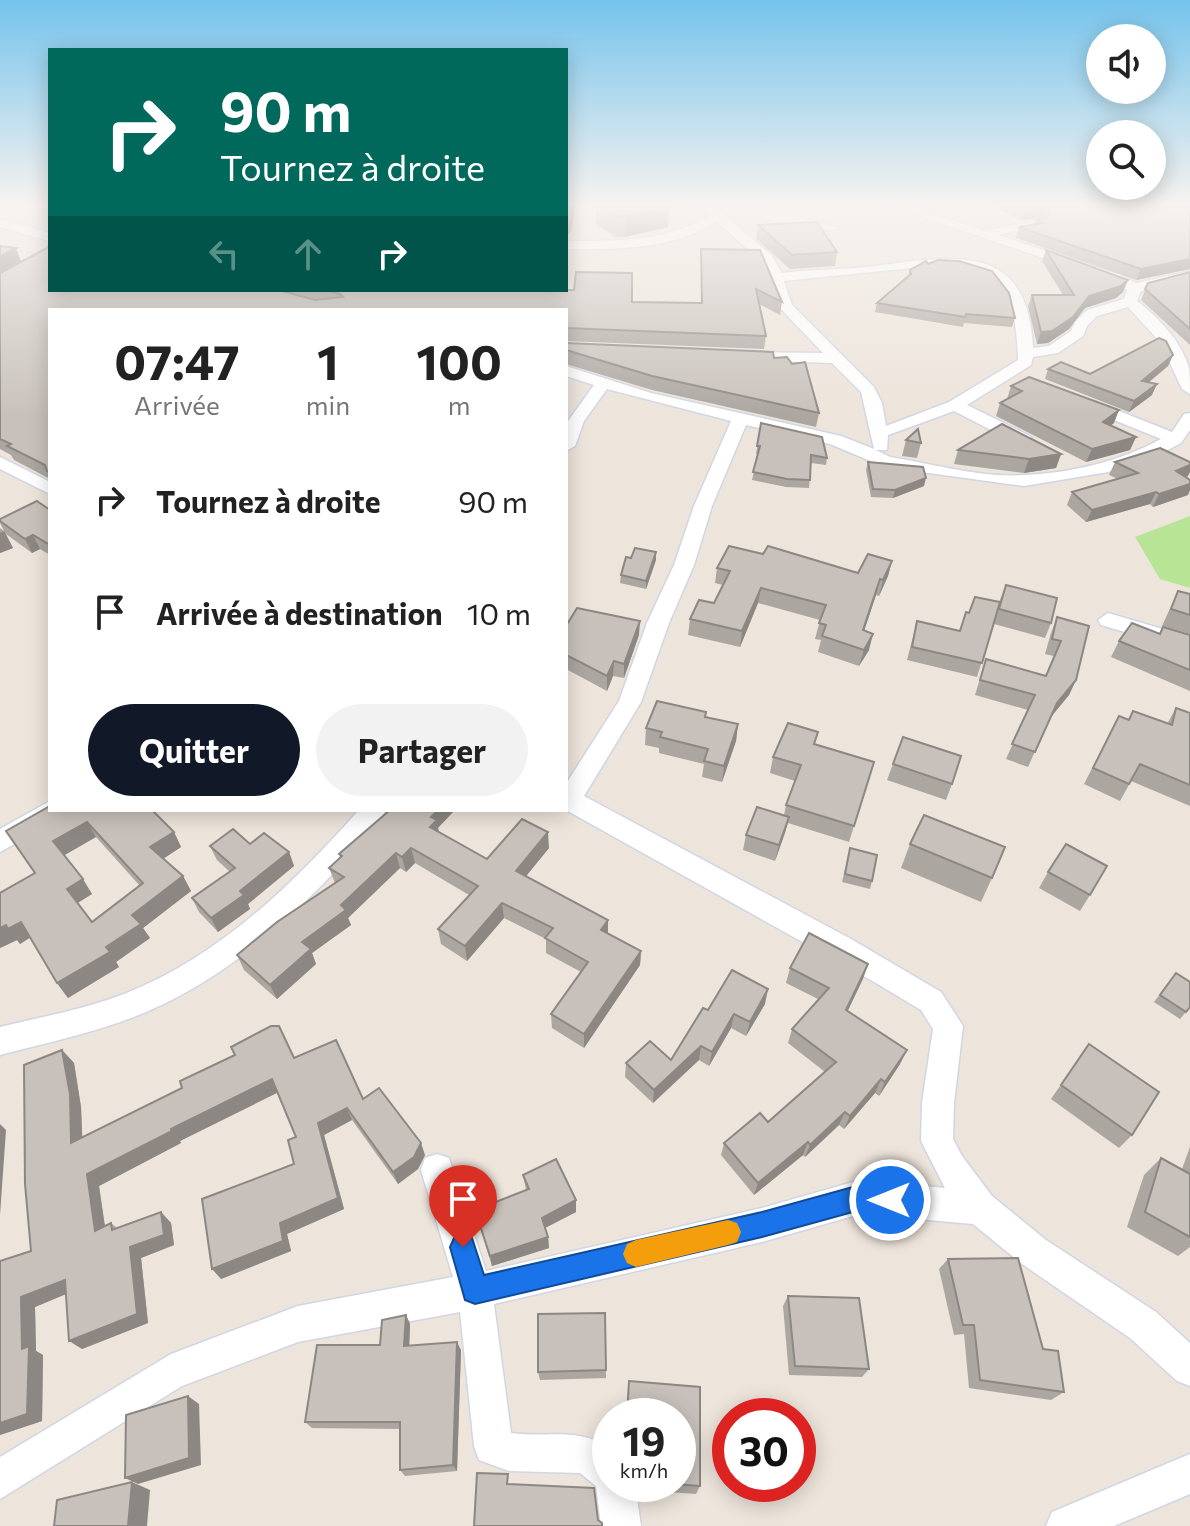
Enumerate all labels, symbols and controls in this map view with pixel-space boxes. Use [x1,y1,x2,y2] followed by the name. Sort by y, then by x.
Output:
[1086,24,1166,200] map controls
[1086,24,1166,104] button: sound
[220,75,351,144] text: 90 m
[88,80,192,184] icon: right
[1086,120,1166,200] button: search
[220,144,485,188] text: Tournez à droite
[202,232,246,276] icon: left
[286,232,330,276] icon: ahead
[370,232,414,276] icon: right
[114,331,240,390] text: 07:47
[317,331,339,390] text: 1
[416,331,502,390] text: 100
[134,389,220,420] text: Arrivée
[306,389,350,420] text: min
[448,389,470,420] text: m
[88,478,132,522] icon: right
[156,482,380,519] text: Tournez à droite
[458,482,528,519] text: 90 m
[88,590,132,634] icon: arrive
[156,594,443,631] text: Arrivée à destination
[467,594,531,631] text: 10 m
[88,704,300,796] button: Quitter
[316,704,528,796] button: Partager
[848,1158,932,1242] position arrow
[429,1165,497,1247] pin
[441,1177,485,1221] icon: arrive
[712,1398,816,1502] speed limit sign: 30
[623,1415,665,1464] text: 19
[620,1458,668,1482] text: km/h

